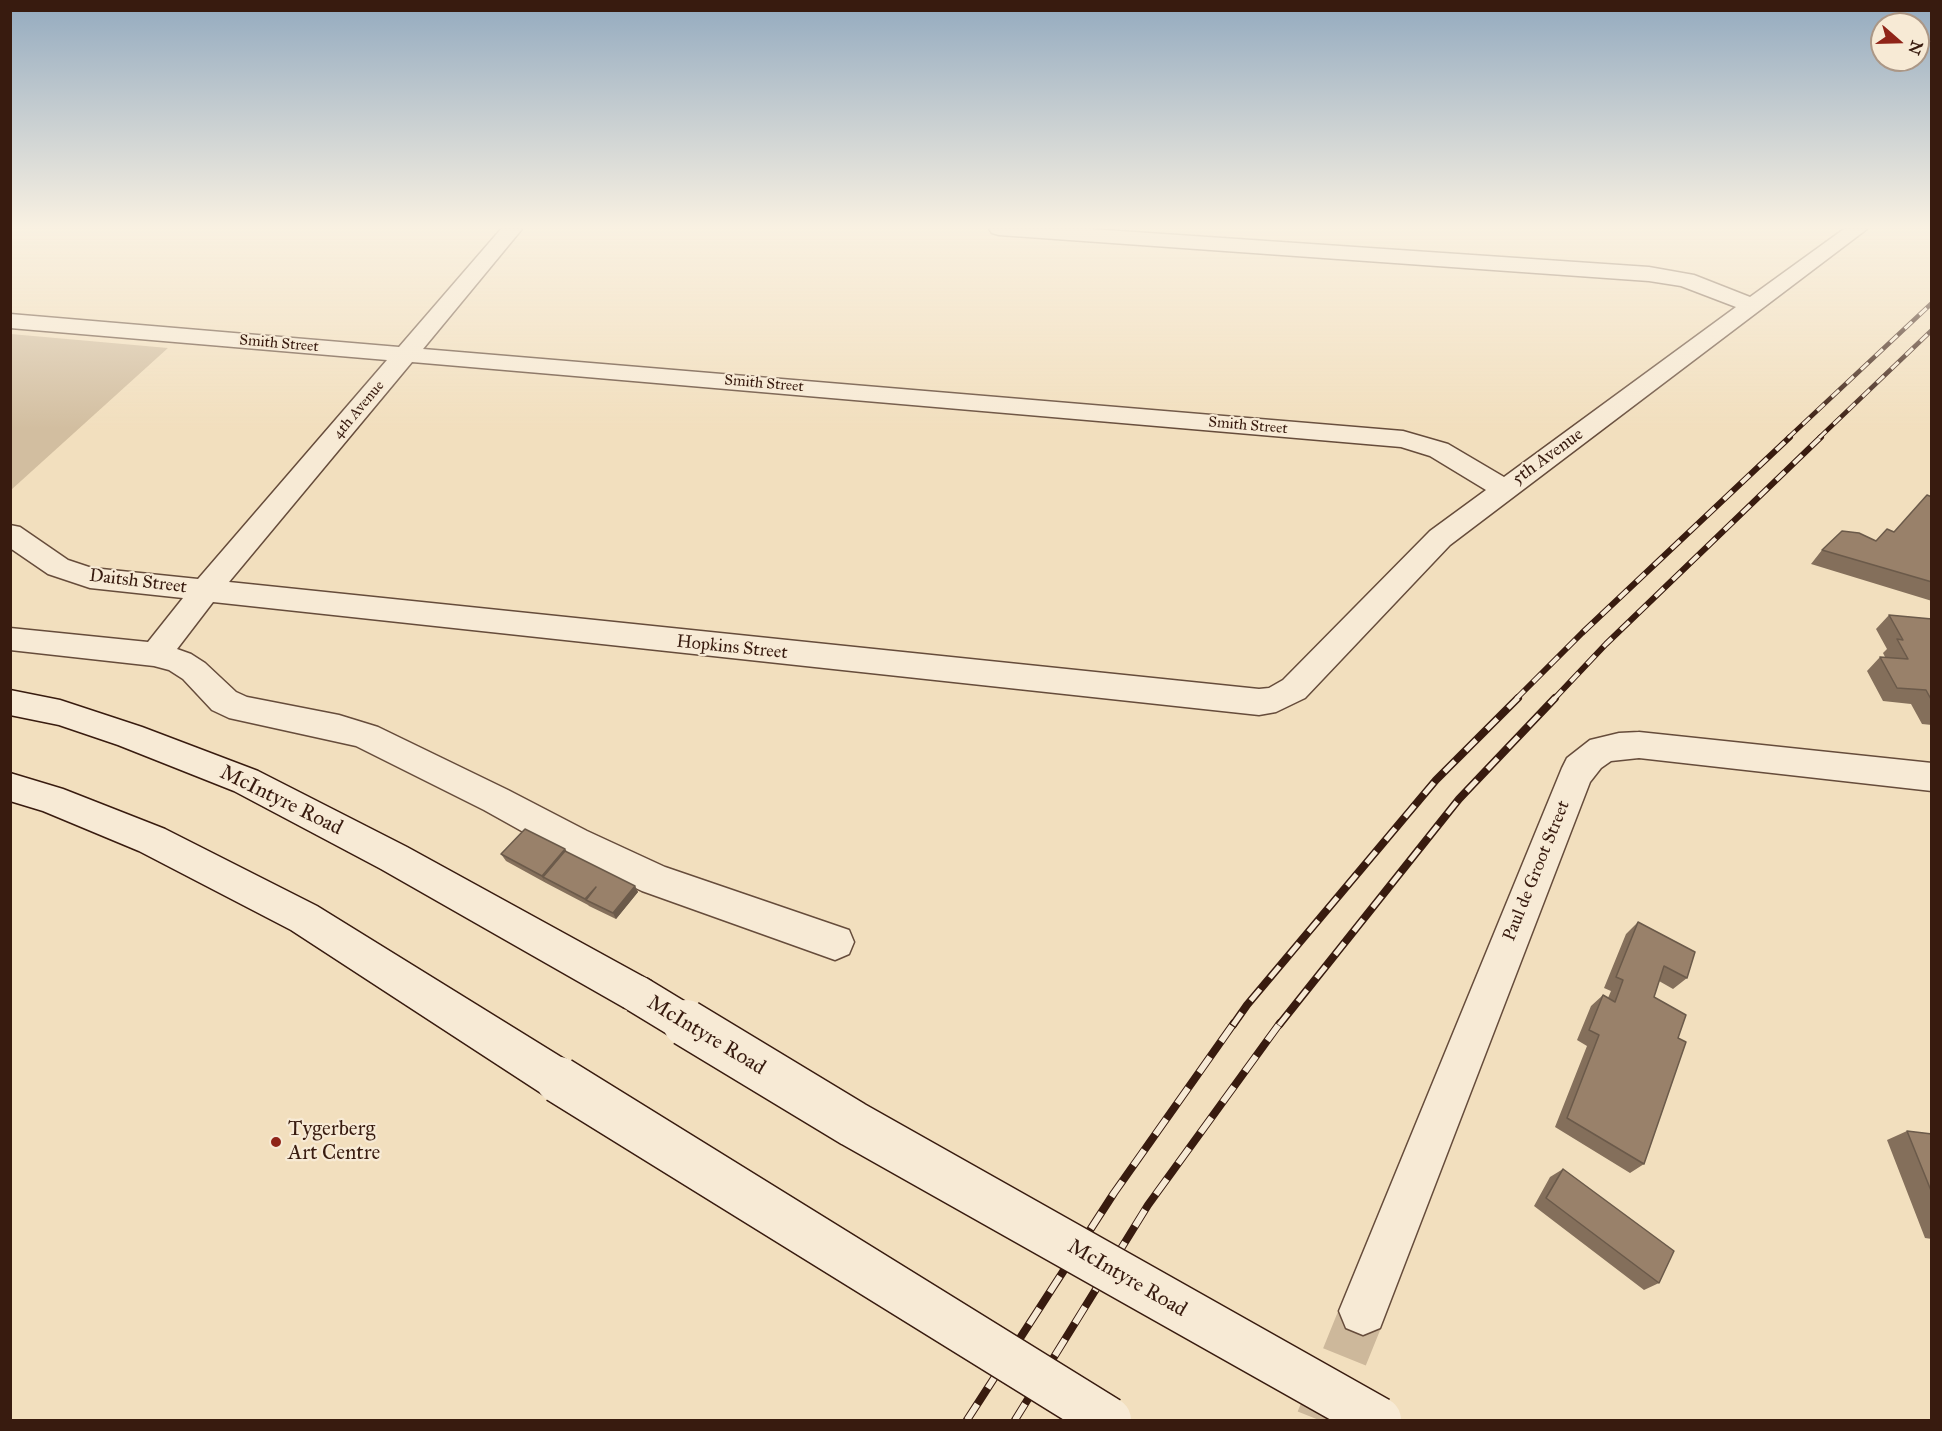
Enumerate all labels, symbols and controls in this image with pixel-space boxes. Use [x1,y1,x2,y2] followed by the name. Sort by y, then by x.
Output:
[1870,12,1930,72] north arrow
[1904,38,1927,57] text: N
[239,332,319,356] street label: Smith Street
[724,372,804,396] street label: Smith Street
[330,377,388,443] street label: 4th Avenue
[1208,414,1288,438] street label: Smith Street
[1508,424,1588,490] street label: 5th Avenue
[88,565,188,599] street label: Daitsh Street
[675,631,789,665] street label: Hopkins Street
[215,760,347,842] street label: McIntyre Road
[1499,798,1575,944] street label: Paul de Groot Street
[642,991,770,1081] street label: McIntyre Road
[288,1117,380,1167] place label: Tygerberg Art Centre
[269,1135,283,1149] marker: Tygerberg Art Centre
[1063,1235,1191,1323] street label: McIntyre Road

